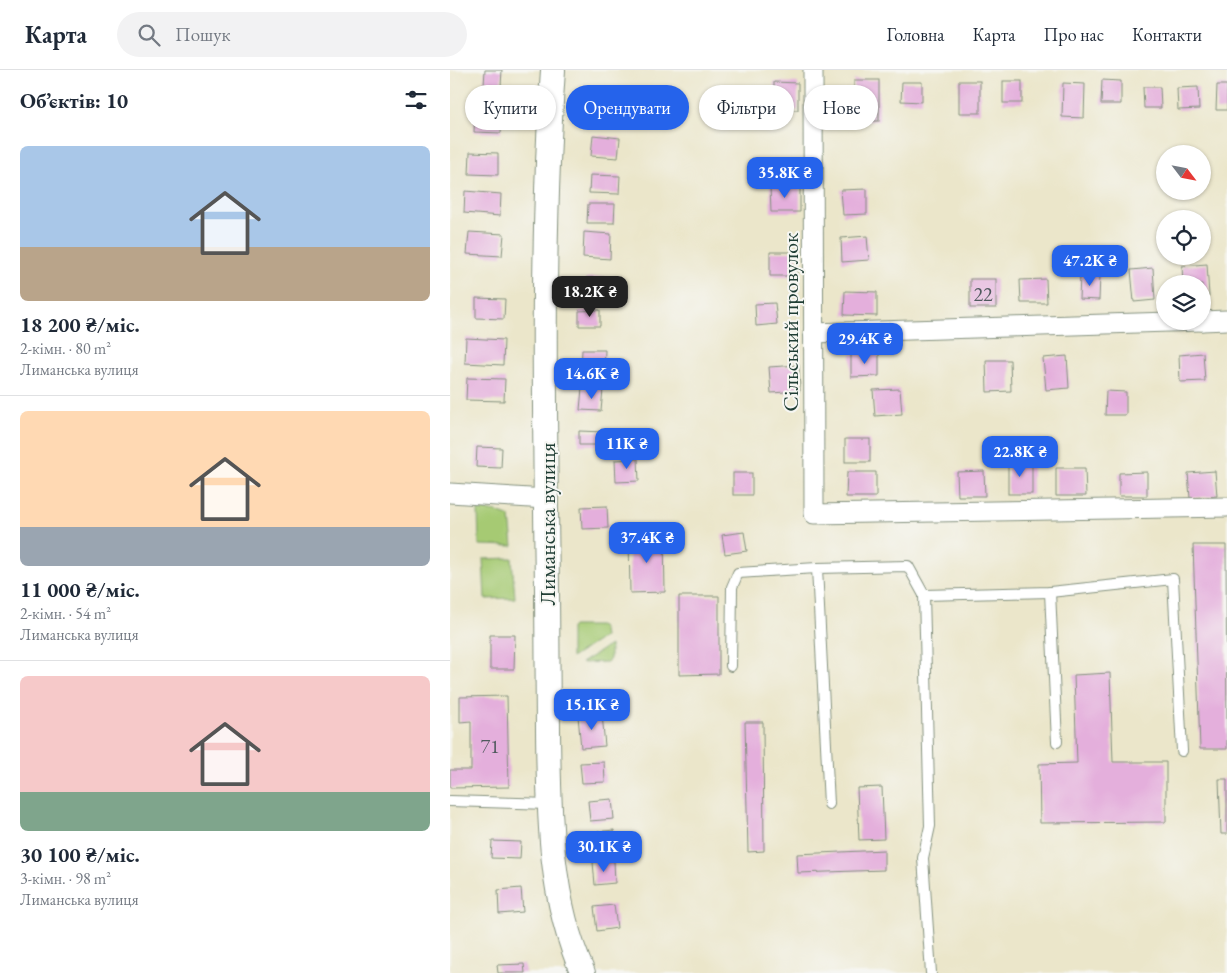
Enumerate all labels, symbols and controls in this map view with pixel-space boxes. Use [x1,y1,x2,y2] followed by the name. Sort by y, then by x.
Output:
[117,12,467,57] search box
[25,19,87,50] text: Карта
[135,21,163,49] icon: search
[175,22,231,47] text: Пошук
[887,23,944,46] text: Головна
[972,23,1015,46] text: Карта
[1043,23,1104,46] text: Про нас
[1132,23,1202,46] text: Контакти
[465,85,556,130] chip: Купити
[566,85,689,130] chip: Орендувати
[699,85,794,130] chip: Фільтри
[804,85,878,130] chip: Нове
[402,86,430,114] icon: filters
[20,87,128,114] text: Об’єктів: 10
[1156,145,1211,200] north arrow
[1156,145,1211,330] map controls
[739,156,831,199] pin: 35.8K ₴
[758,162,812,183] text: 35.8K ₴
[180,178,270,268] icon: home
[1156,210,1211,265] button: locate
[776,232,805,412] street label: Сільський провулок
[1044,244,1136,287] pin: 47.2K ₴
[1063,250,1117,271] text: 47.2K ₴
[1156,275,1211,330] button: layers
[544,276,636,318] pin: 18.2K ₴
[563,281,617,302] text: 18.2K ₴
[973,281,993,307] house number: 22
[20,311,140,338] text: 18 200 ₴/міс.
[819,322,911,365] pin: 29.4K ₴
[838,328,892,349] text: 29.4K ₴
[20,338,111,359] text: 2-кімн. · 80 m²
[546,358,638,400] pin: 14.6K ₴
[20,359,139,380] text: Лиманська вулиця
[565,363,619,384] text: 14.6K ₴
[592,428,662,470] pin: 11K ₴
[606,433,648,454] text: 11K ₴
[974,436,1066,478] pin: 22.8K ₴
[993,441,1047,462] text: 22.8K ₴
[533,442,562,606] street label: Лиманська вулиця
[180,444,270,534] icon: home
[601,522,693,564] pin: 37.4K ₴
[620,527,674,548] text: 37.4K ₴
[20,576,140,603] text: 11 000 ₴/міс.
[20,603,111,624] text: 2-кімн. · 54 m²
[20,624,139,645] text: Лиманська вулиця
[546,688,638,731] pin: 15.1K ₴
[565,694,619,715] text: 15.1K ₴
[180,709,270,799] icon: home
[480,733,500,759] house number: 71
[558,830,650,873] pin: 30.1K ₴
[577,836,631,857] text: 30.1K ₴
[20,841,140,868] text: 30 100 ₴/міс.
[20,868,111,889] text: 3-кімн. · 98 m²
[20,889,139,910] text: Лиманська вулиця

